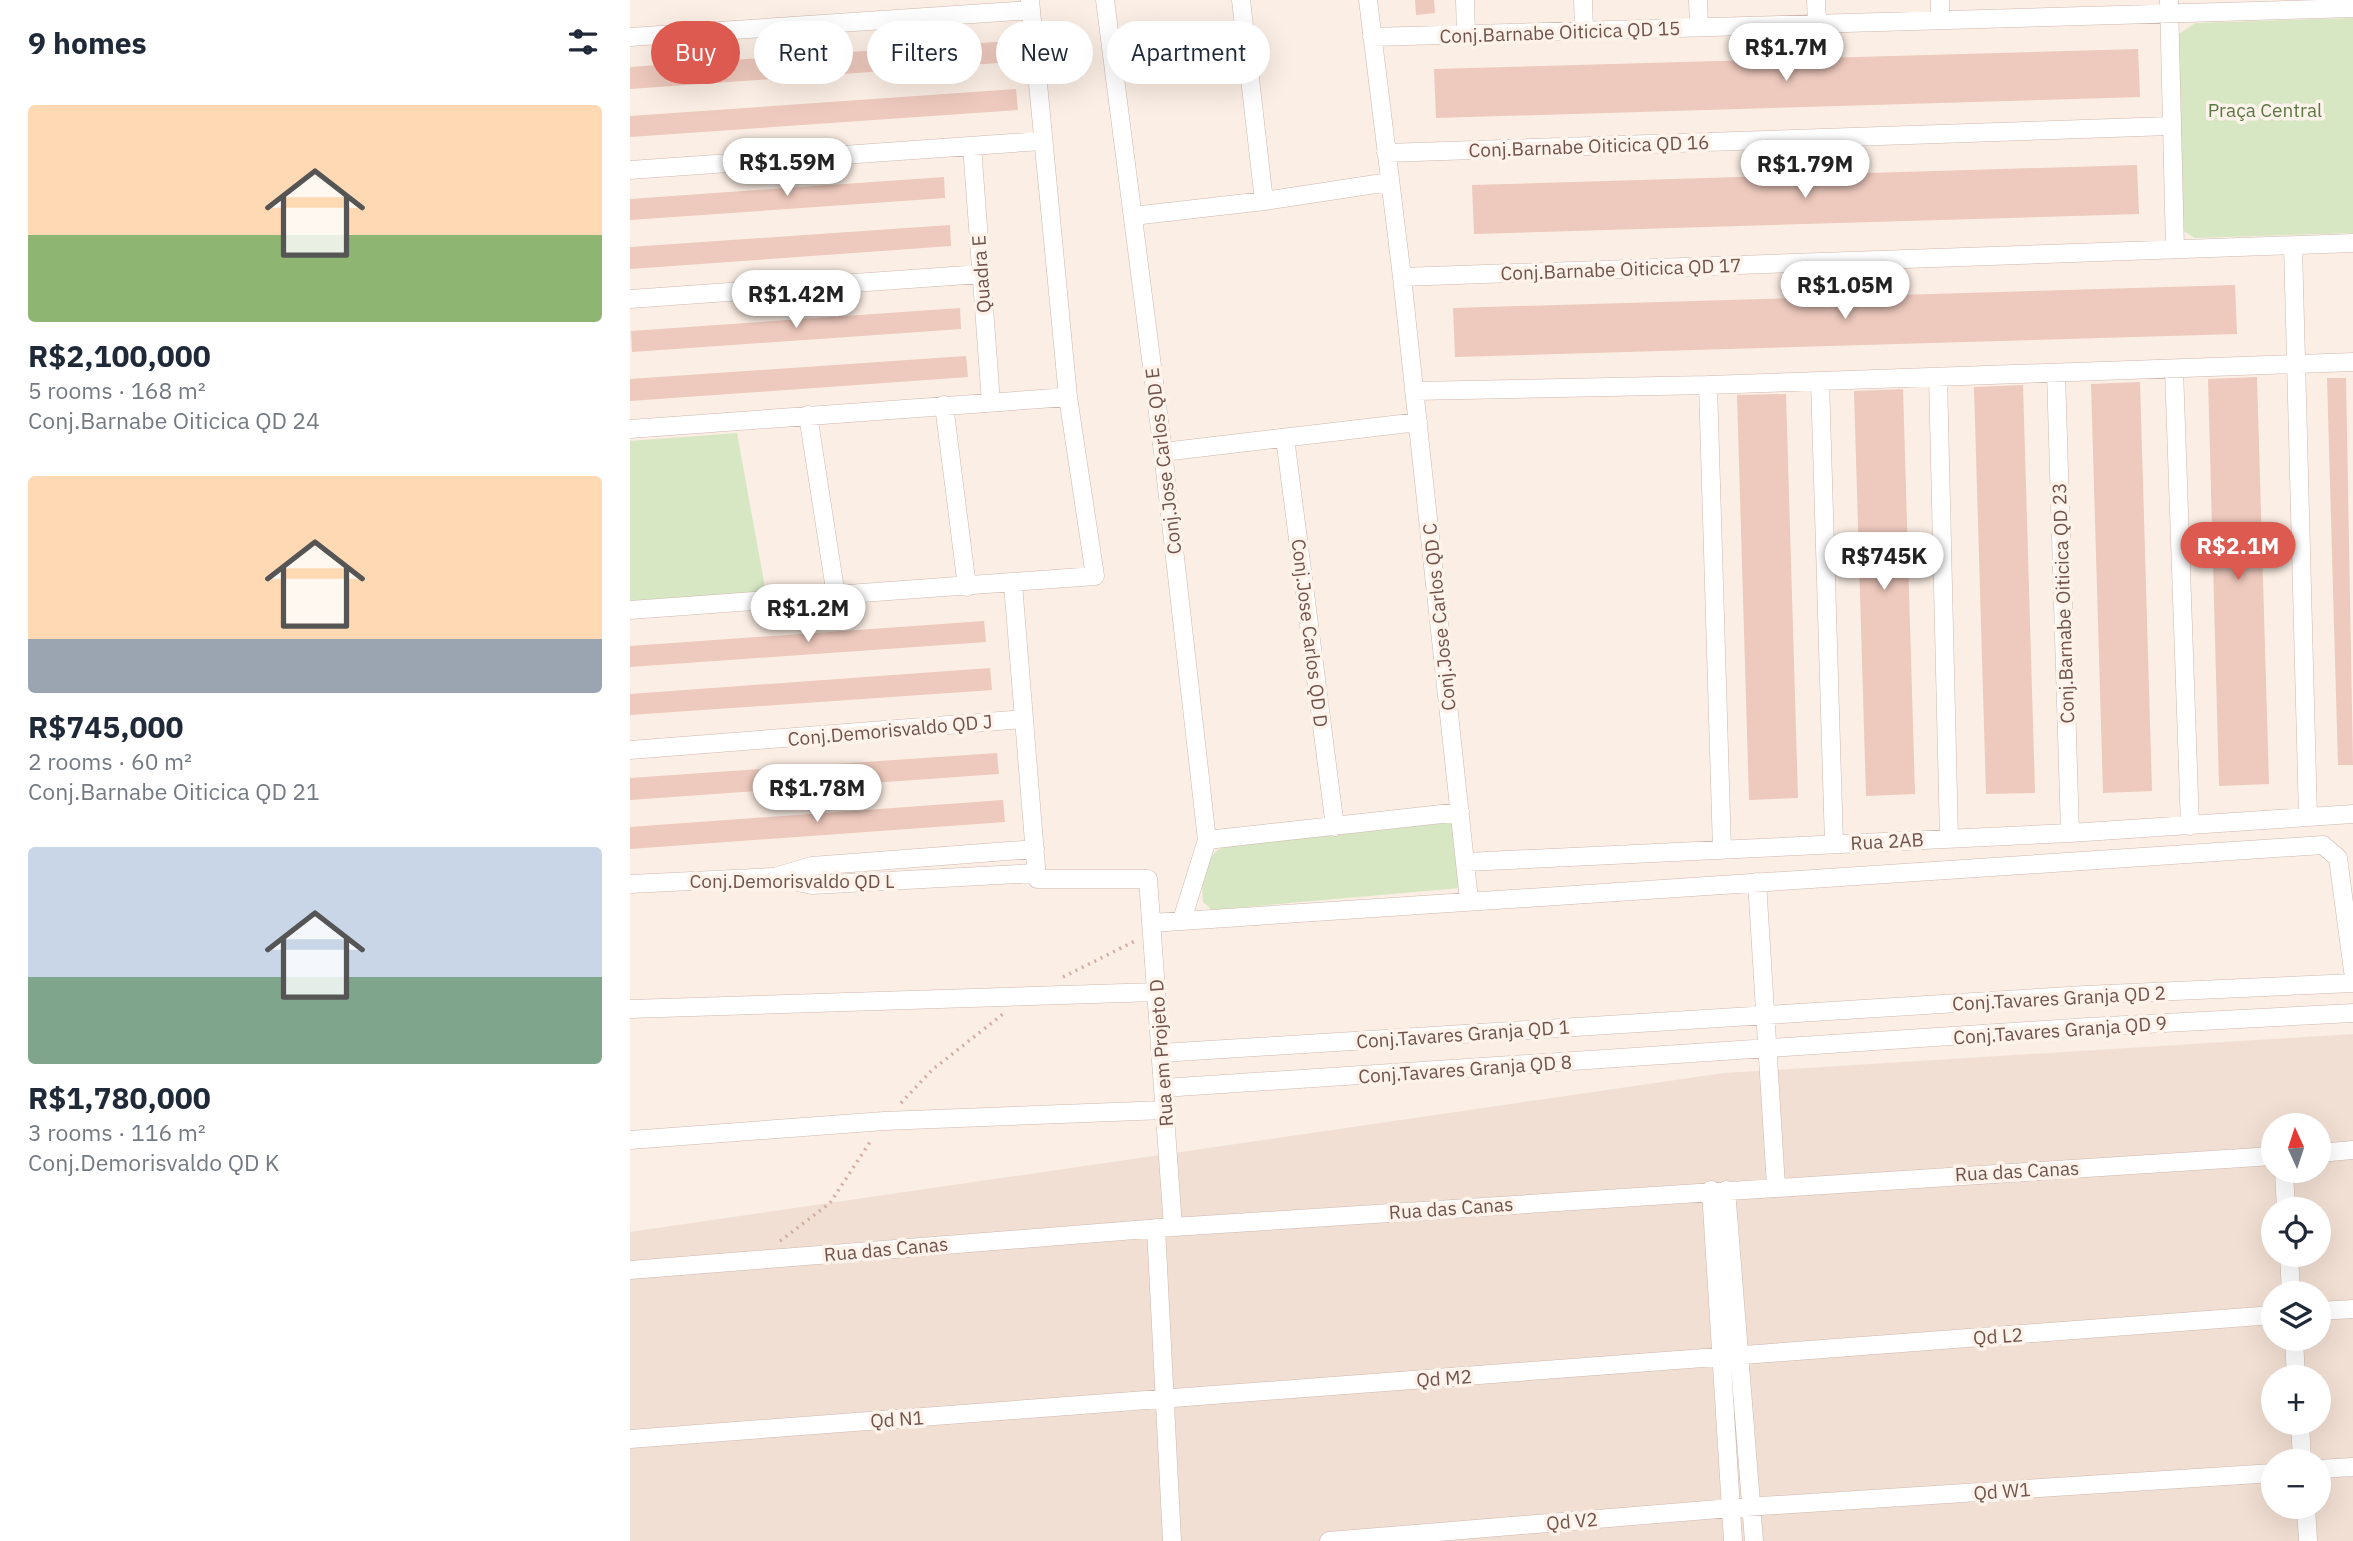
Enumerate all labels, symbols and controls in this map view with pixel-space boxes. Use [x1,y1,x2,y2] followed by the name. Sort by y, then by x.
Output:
[1439,16,1681,48] street label: Conj.Barnabe Oiticica QD 15
[651,21,740,84] chip: Buy
[754,21,853,84] chip: Rent
[867,21,982,84] chip: Filters
[996,21,1093,84] chip: New
[1107,21,1270,84] chip: Apartment
[28,23,147,62] text: 9 homes
[564,23,602,61] icon: filters
[1729,24,1843,83] pin: R$1.7M
[1745,31,1827,61] text: R$1.7M
[2208,98,2322,122] park label: Praça Central
[1468,130,1710,162] street label: Conj.Barnabe Oiticica QD 16
[722,138,852,198] pin: R$1.59M
[1740,140,1870,200] pin: R$1.79M
[739,146,835,176] text: R$1.59M
[1757,148,1853,178] text: R$1.79M
[252,150,378,276] icon: home
[966,234,996,314] street label: Quadra E
[1500,253,1742,285] street label: Conj.Barnabe Oiticica QD 17
[1780,262,1910,321] pin: R$1.05M
[1797,269,1893,299] text: R$1.05M
[731,270,861,330] pin: R$1.42M
[748,278,844,308] text: R$1.42M
[28,336,211,375] text: R$2,100,000
[1140,366,1186,556] street label: Conj.Jose Carlos QD E
[28,375,206,405] text: 5 rooms · 168 m²
[28,405,320,435] text: Conj.Barnabe Oiticica QD 24
[2047,482,2079,724] street label: Conj.Barnabe Oiticica QD 23
[252,521,378,647] icon: home
[1417,522,1461,712] street label: Conj.Jose Carlos QD C
[2181,522,2295,582] pin: R$2.1M
[2197,530,2279,560] text: R$2.1M
[1827,532,1941,592] pin: R$745K
[1287,537,1333,729] street label: Conj.Jose Carlos QD D
[1841,540,1927,570] text: R$745K
[751,584,865,644] pin: R$1.2M
[767,592,849,622] text: R$1.2M
[28,707,184,746] text: R$745,000
[787,709,993,751] street label: Conj.Demorisvaldo QD J
[28,746,192,776] text: 2 rooms · 60 m²
[752,764,882,824] pin: R$1.78M
[769,772,865,802] text: R$1.78M
[28,776,320,806] text: Conj.Barnabe Oiticica QD 21
[1850,827,1924,855] street label: Rua 2AB
[689,869,895,893] street label: Conj.Demorisvaldo QD L
[252,892,378,1018] icon: home
[1144,979,1178,1127] street label: Rua em Projeto D
[1951,980,2167,1016] street label: Conj.Tavares Granja QD 2
[1952,1011,2168,1049] street label: Conj.Tavares Granja QD 9
[1355,1015,1571,1053] street label: Conj.Tavares Granja QD 1
[1357,1050,1573,1088] street label: Conj.Tavares Granja QD 8
[28,1078,211,1117] text: R$1,780,000
[2261,1113,2331,1183] north arrow
[2261,1113,2331,1519] map controls
[28,1117,206,1147] text: 3 rooms · 116 m²
[28,1147,279,1177] text: Conj.Demorisvaldo QD K
[1954,1156,2080,1186] street label: Rua das Canas
[1388,1192,1514,1224] street label: Rua das Canas
[2261,1197,2331,1267] button: locate
[823,1232,949,1266] street label: Rua das Canas
[2261,1281,2331,1351] button: layers
[1972,1322,2024,1350] street label: Qd L2
[1415,1364,1473,1392] street label: Qd M2
[2261,1365,2331,1435] button: +
[869,1405,925,1433] street label: Qd N1
[2261,1449,2331,1519] button: −
[1973,1477,2031,1505] street label: Qd W1
[1545,1507,1599,1535] street label: Qd V2

